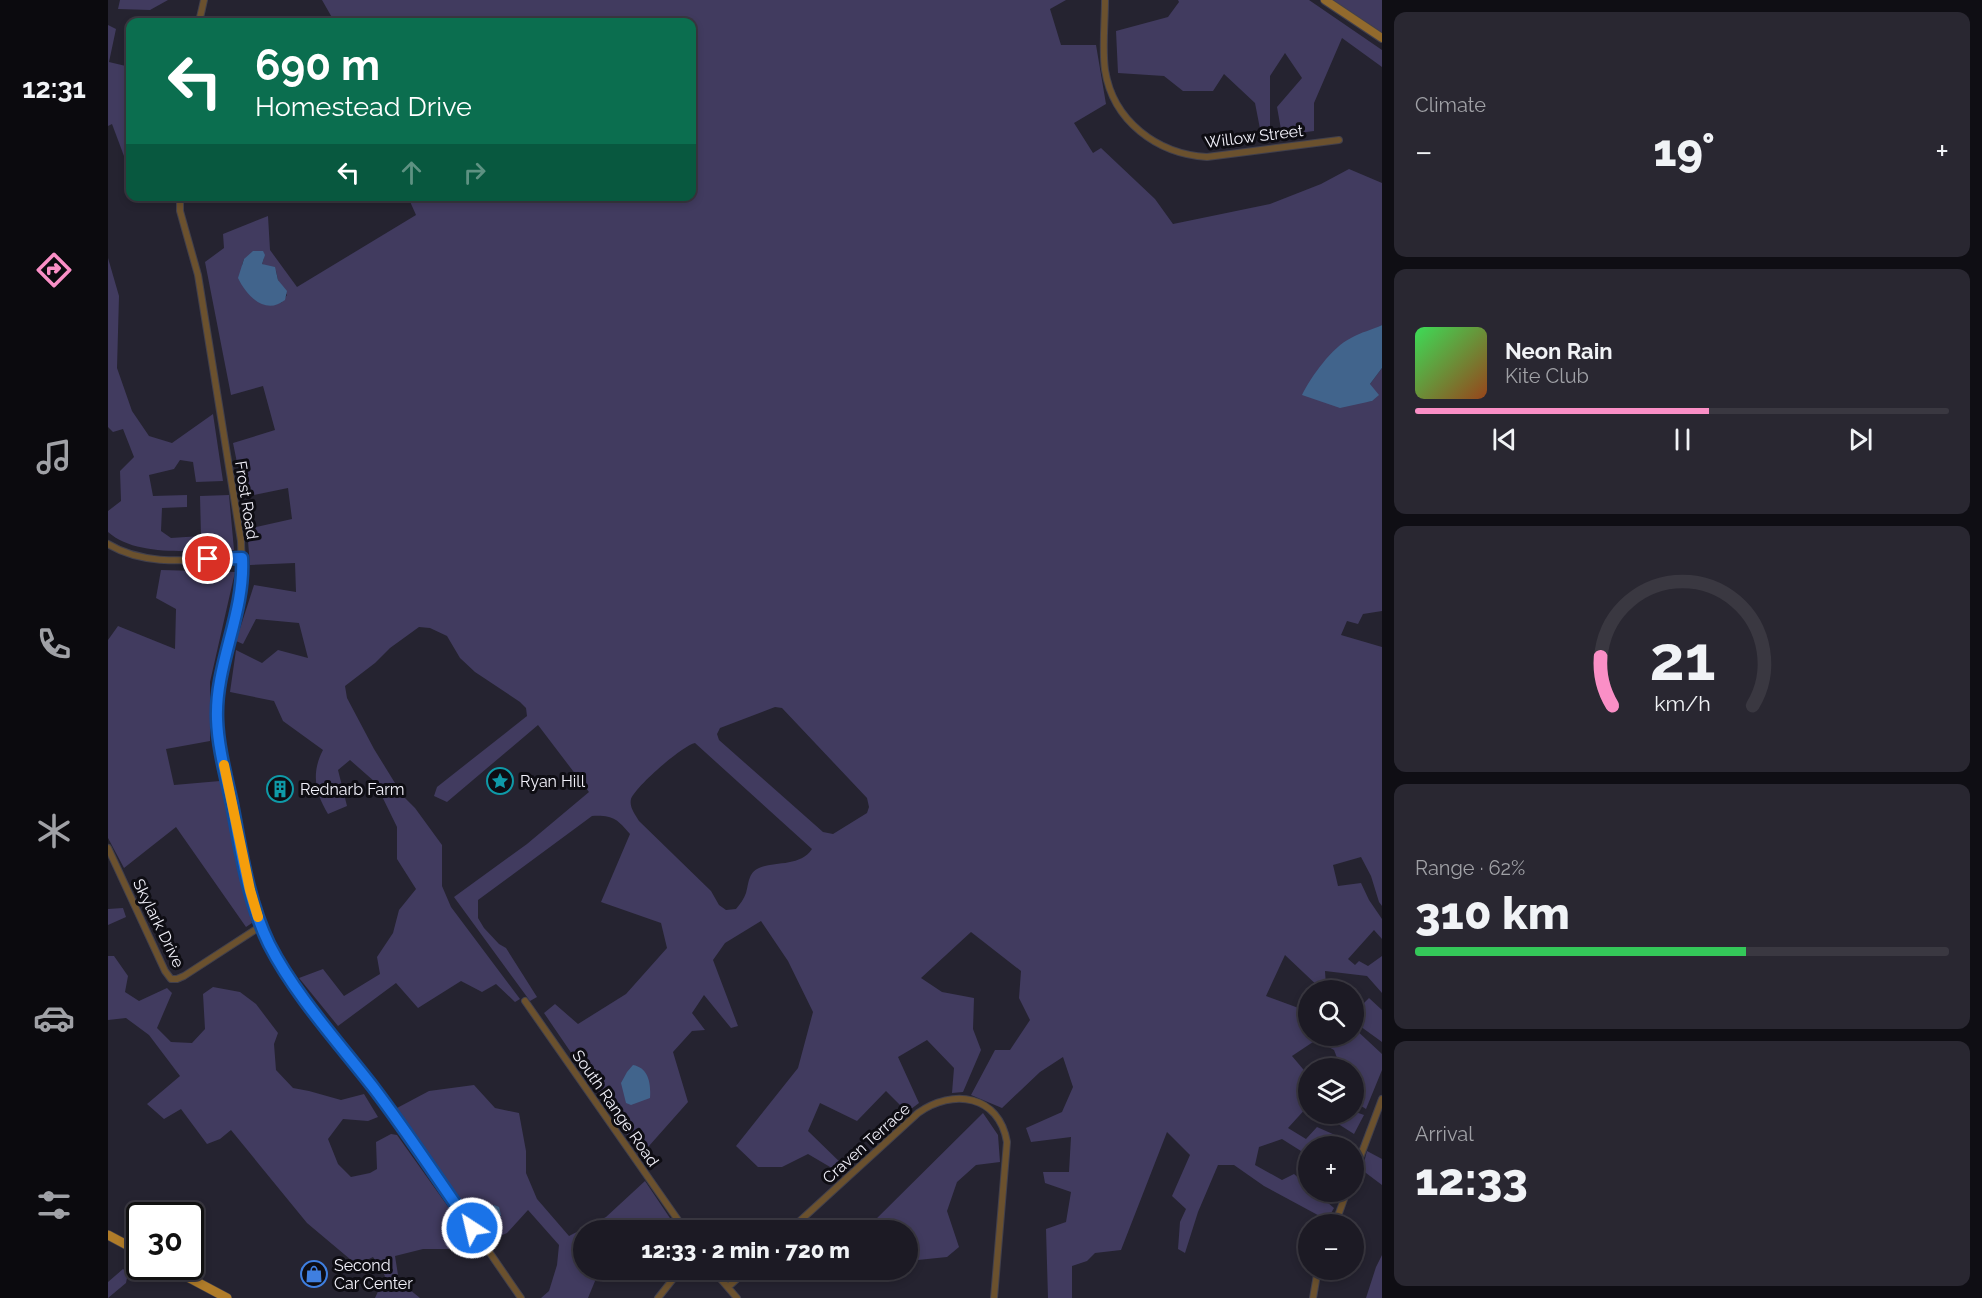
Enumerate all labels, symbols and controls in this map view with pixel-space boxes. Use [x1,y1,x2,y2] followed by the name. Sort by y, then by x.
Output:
[255,41,380,90] text: 690 m
[156,42,234,120] icon: left
[22,73,86,104] text: 12:31
[255,91,472,122] text: Homestead Drive
[1415,93,1486,117] text: Climate
[1204,121,1305,152] street label: Willow Street
[1653,124,1715,177] text: 19°
[1415,132,1433,171] text: −
[1935,132,1949,171] text: +
[332,156,365,189] icon: left
[395,156,428,189] icon: ahead
[458,156,491,189] icon: right
[33,249,75,291] icon: directions
[1505,338,1613,364] text: Neon Rain
[1505,364,1589,388] text: Kite Club
[1488,423,1521,456] icon: previous
[1666,423,1699,456] icon: pause
[1844,423,1877,456] icon: next
[33,436,75,478] icon: music
[231,459,262,541] street label: Frost Road
[182,533,233,584] pin
[191,542,224,575] icon: arrive
[1649,621,1715,695] text: 21
[33,623,75,665] icon: phone
[1654,691,1710,716] text: km/h
[485,766,515,796] place icon: Ryan Hill
[520,772,586,791] place label: Ryan Hill
[265,774,295,804] building icon: Rednarb Farm
[300,780,405,799] place label: Rednarb Farm
[33,810,75,852] icon: climate
[1415,856,1525,880] text: Range · 62%
[129,876,188,971] street label: Skylark Drive
[1415,887,1570,940] text: 310 km
[1298,980,1364,1280] map controls
[1298,980,1364,1046] button: search
[33,997,75,1039] icon: car
[568,1046,663,1170] street label: South Range Road
[1298,1058,1364,1124] button: layers
[819,1099,914,1188] street label: Craven Terrace
[1415,1122,1474,1146] text: Arrival
[1298,1136,1364,1202] button: +
[1415,1153,1528,1206] text: 12:33
[33,1184,75,1226] icon: filters
[440,1196,504,1260] position arrow
[126,1202,204,1280] speed limit sign: 30
[1298,1214,1364,1280] button: −
[641,1237,850,1263] text: 12:33 · 2 min · 720 m
[334,1256,413,1293] place label: Second Car Center
[299,1259,329,1289] shop icon: Second Car Center

